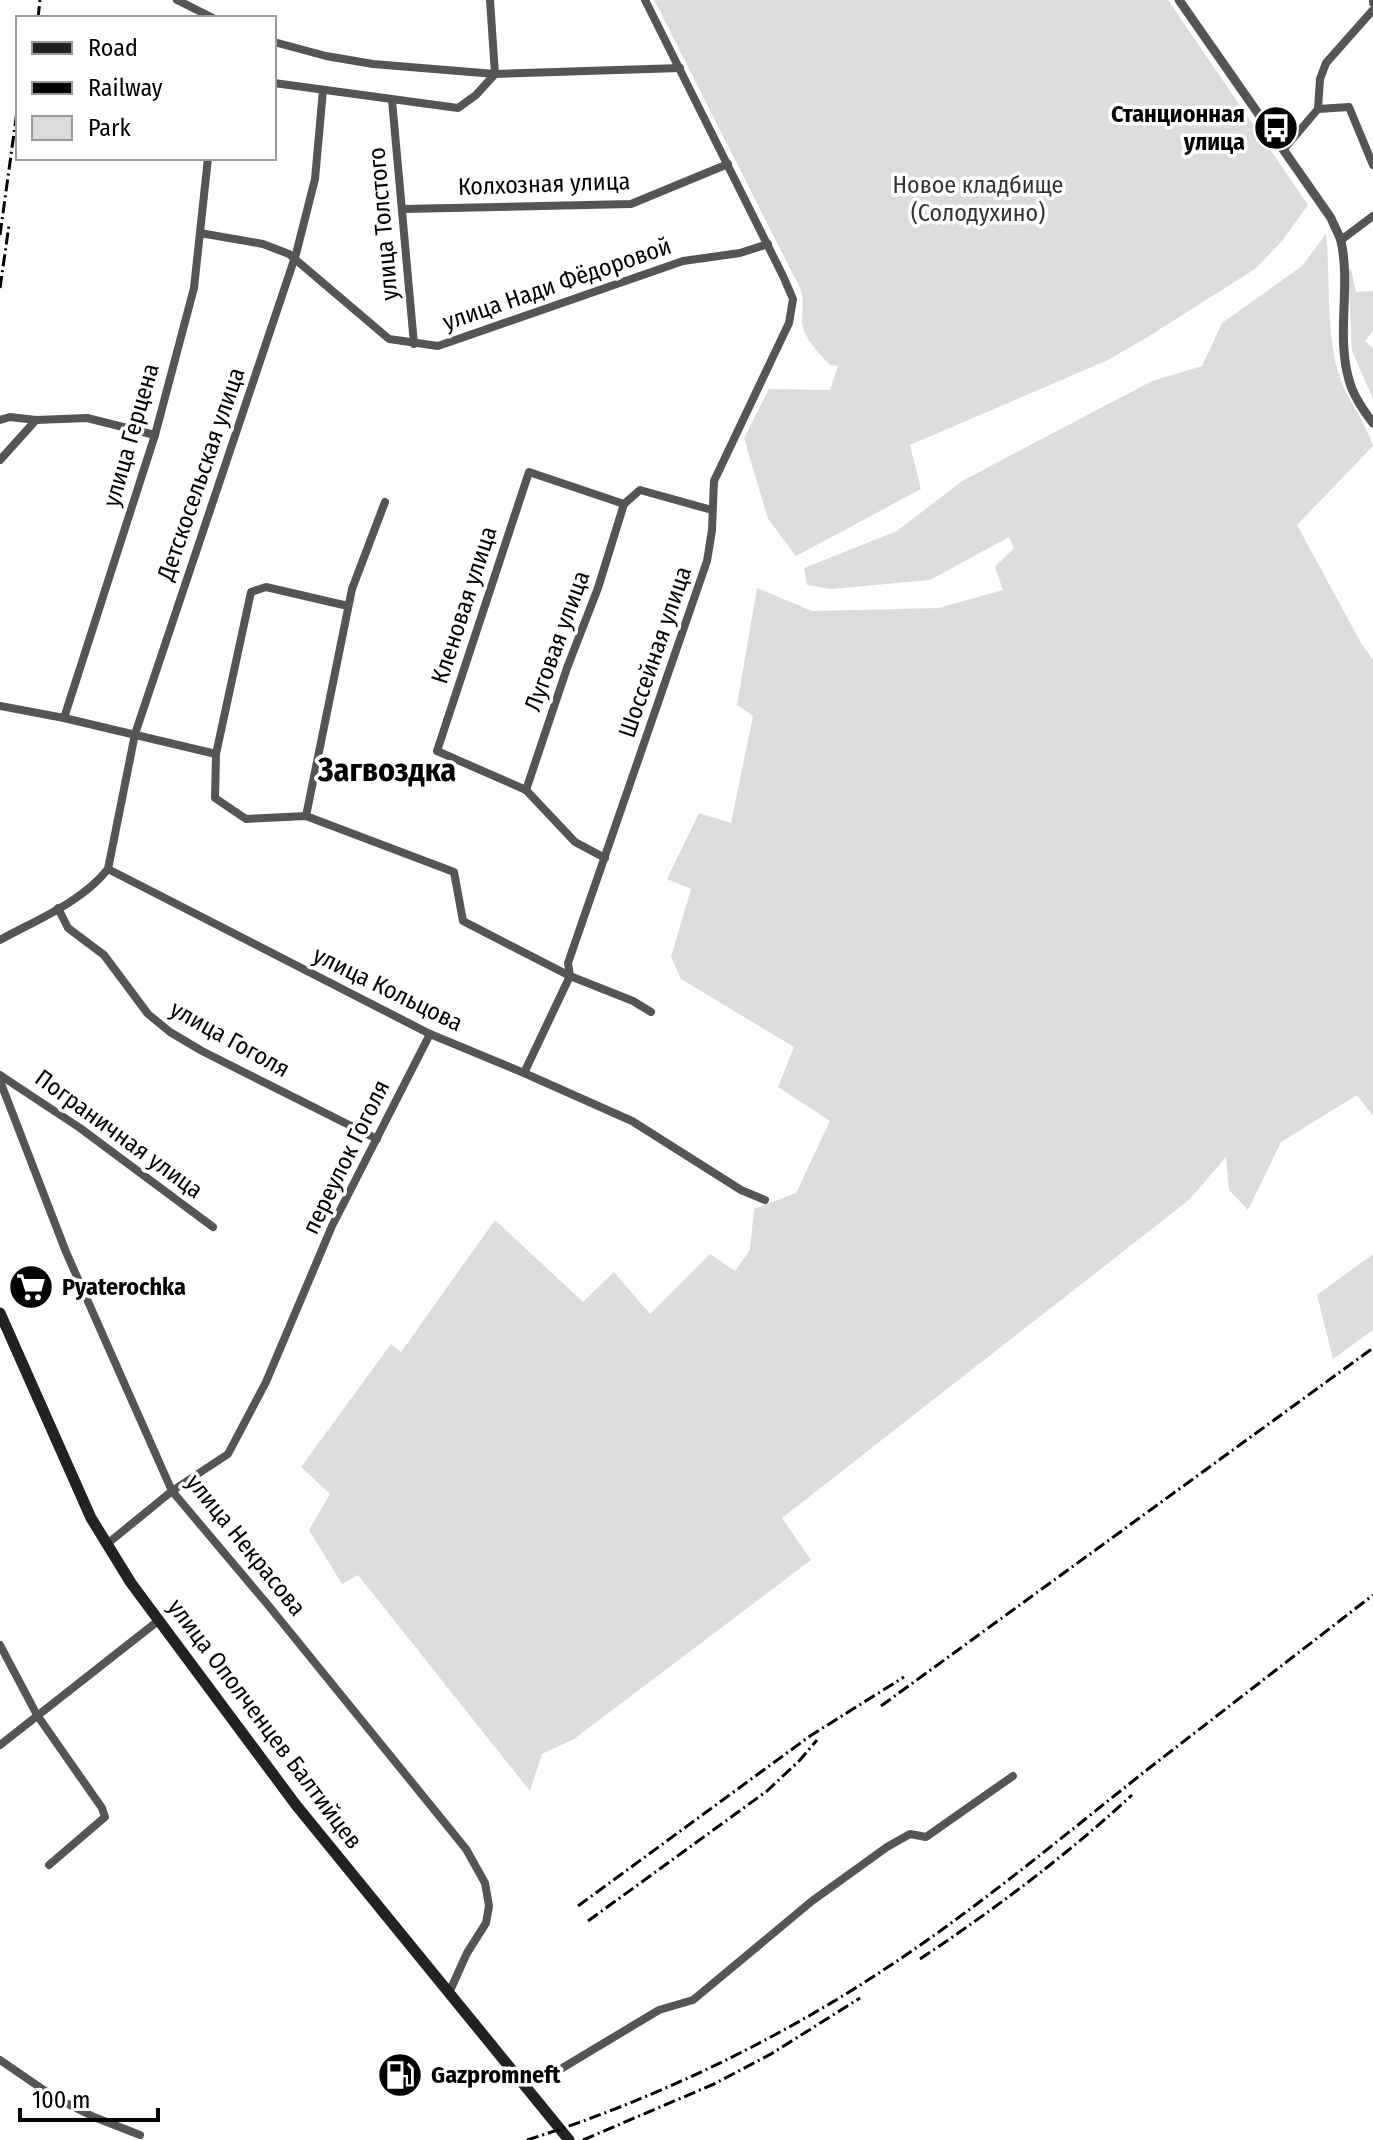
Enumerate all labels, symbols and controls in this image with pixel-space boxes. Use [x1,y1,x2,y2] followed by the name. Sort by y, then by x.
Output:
[16,16,276,160] legend
[88,34,138,62] text: Road
[88,74,163,102] text: Railway
[1111,100,1245,156] place label: Станционная улица
[1252,104,1300,152] bus stop icon: Станционная улица
[88,114,131,142] text: Park
[362,146,404,302] street label: улица Толстого
[457,167,631,201] street label: Колхозная улица
[893,171,1063,227] park label: Новое кладбище (Солодухино)
[439,232,675,336] street label: улица Нади Фёдоровой
[97,360,165,510] street label: улица Герцена
[151,364,251,585] street label: Детскосельская улица
[425,523,503,687] street label: Кленовая улица
[613,563,697,741] street label: Шоссейная улица
[519,567,595,715] street label: Луговая улица
[317,751,456,789] district label: Загвоздка
[309,941,467,1037] street label: улица Кольцова
[165,995,295,1083] street label: улица Гоголя
[30,1064,208,1204] street label: Пограничная улица
[297,1075,395,1239] street label: переулок Гоголя
[7,1263,55,1311] supermarket icon: Pyaterochka
[62,1273,186,1301] place label: Pyaterochka
[180,1469,312,1621] street label: улица Некрасова
[162,1594,368,1854] street label: улица Ополченцев Балтийцев
[376,2051,424,2099] fuel station icon: Gazpromneft
[431,2061,561,2089] place label: Gazpromneft
[20,2072,158,2122] scale bar
[32,2086,90,2114] text: 100 m

